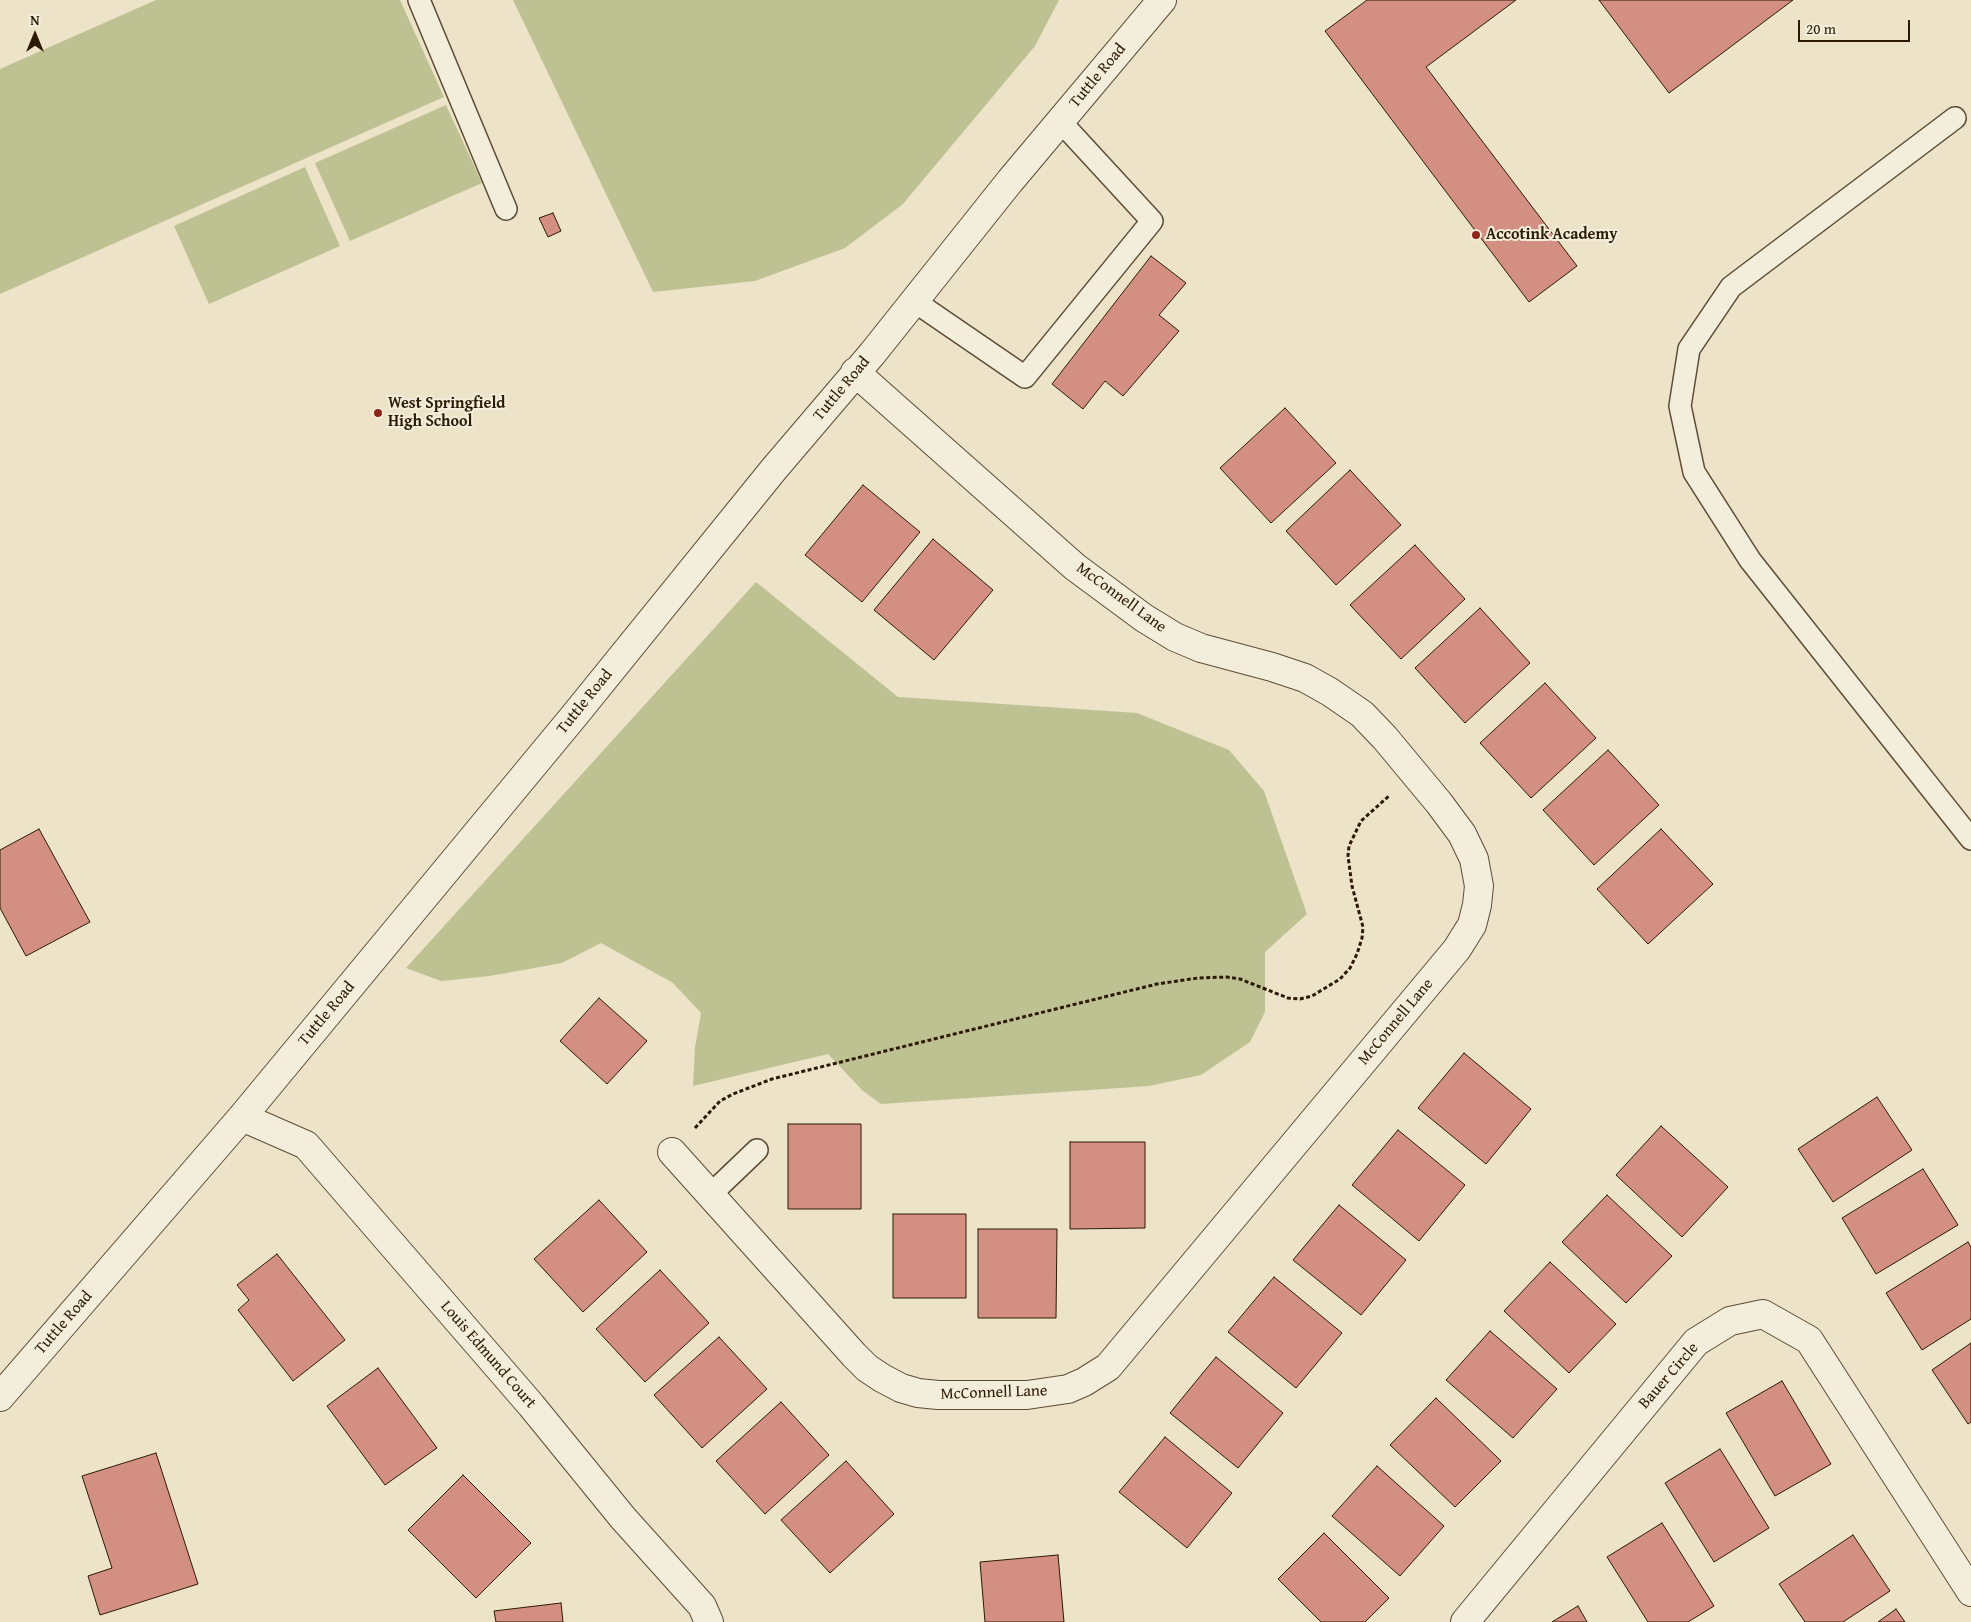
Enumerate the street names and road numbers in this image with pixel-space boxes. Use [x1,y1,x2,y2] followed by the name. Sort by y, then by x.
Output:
[1066,40,1130,112] street label: Tuttle Road
[810,353,874,425] street label: Tuttle Road
[1072,559,1170,637] street label: McConnell Lane
[553,666,617,738] street label: Tuttle Road
[1354,975,1438,1069] street label: McConnell Lane
[295,978,359,1050] street label: Tuttle Road
[31,1287,97,1359] street label: Tuttle Road
[436,1297,540,1413] street label: Louis Edmund Court
[1635,1339,1703,1413] street label: Bauer Circle
[940,1382,1048,1404] street label: McConnell Lane

